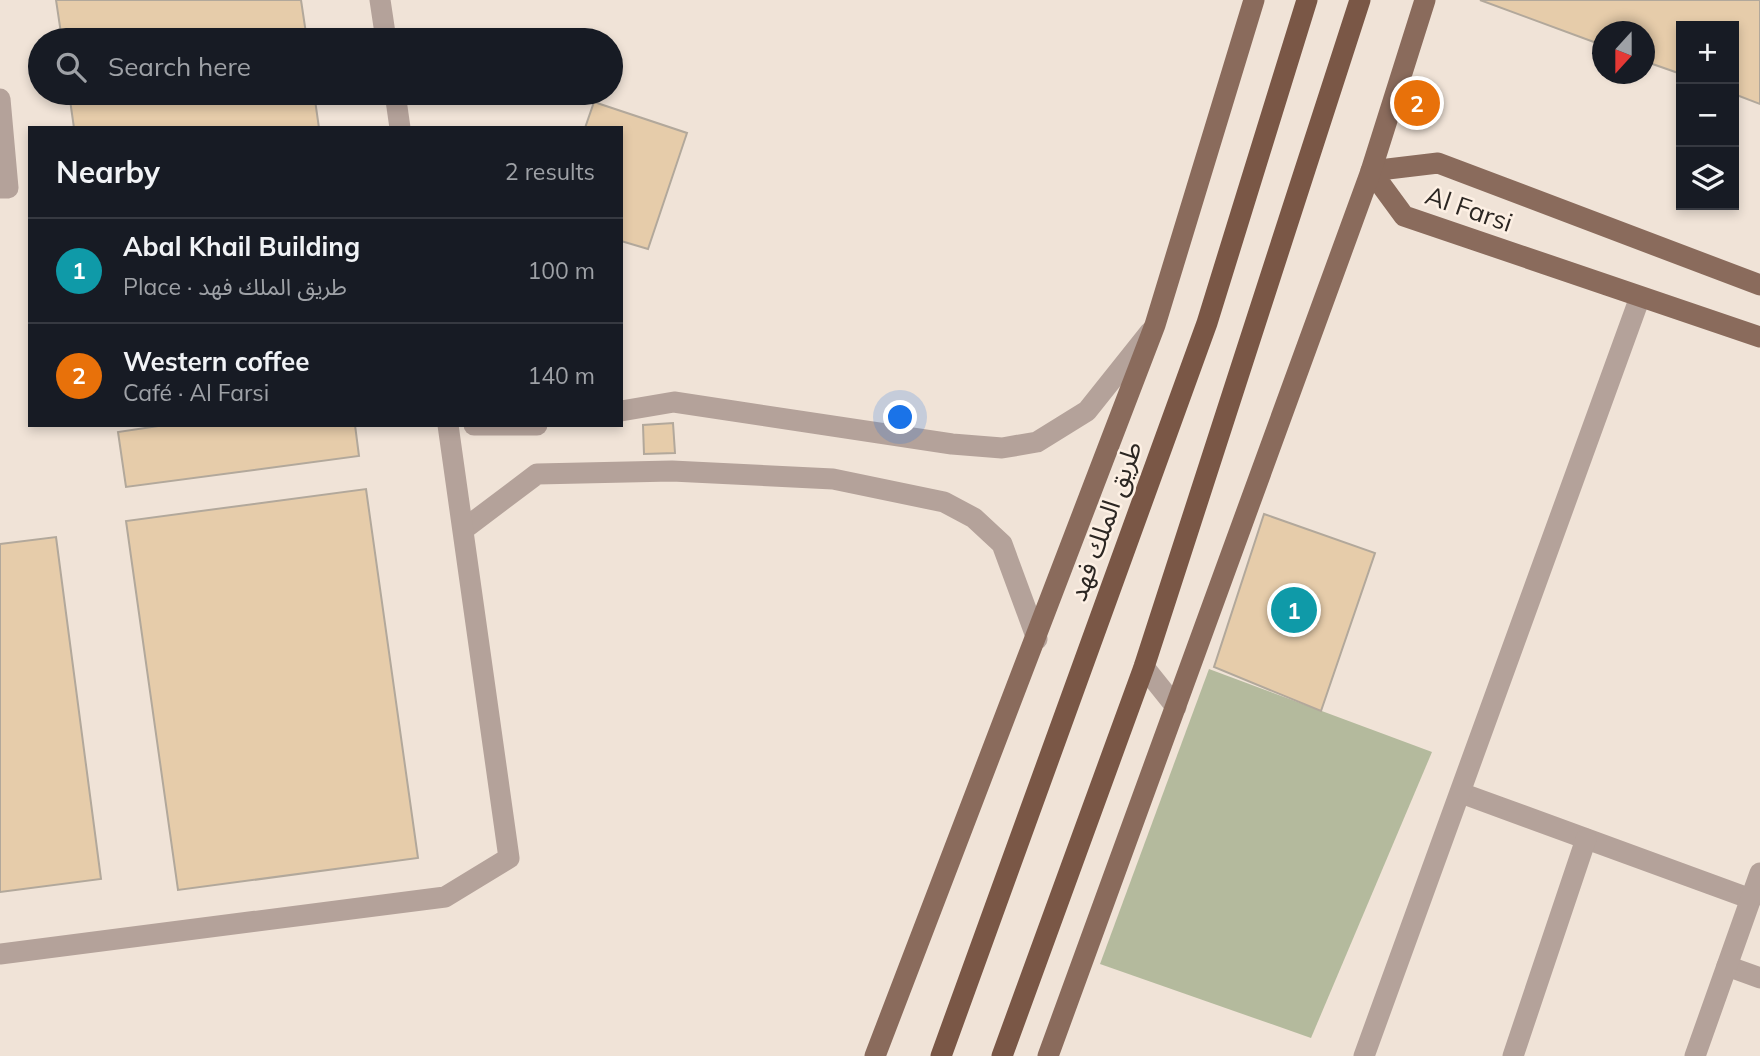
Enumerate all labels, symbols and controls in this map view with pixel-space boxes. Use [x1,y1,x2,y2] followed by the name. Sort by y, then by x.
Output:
[1592,21,1655,84] north arrow
[1676,21,1739,210] map controls
[1676,21,1739,84] button: +
[28,28,623,105] search box
[52,48,90,86] icon: search
[108,50,251,83] text: Search here
[1394,77,1440,129] pin: 2
[1676,84,1739,147] button: −
[1676,147,1739,210] button: layers
[56,153,160,191] text: Nearby
[505,157,595,186] text: 2 results
[1421,178,1517,239] street label: Al Farsi
[123,230,360,263] text: Abal Khail Building
[72,256,86,285] text: 1
[527,256,595,285] text: 100 m
[123,272,347,301] text: Place · طريق الملك فهد
[123,345,309,378] text: Western coffee
[72,361,86,390] text: 2
[527,361,595,390] text: 140 m
[123,378,269,407] text: Café · Al Farsi
[883,400,917,434] your location
[1060,436,1149,605] street label: طريق الملك فهد
[1271,584,1317,636] pin: 1

